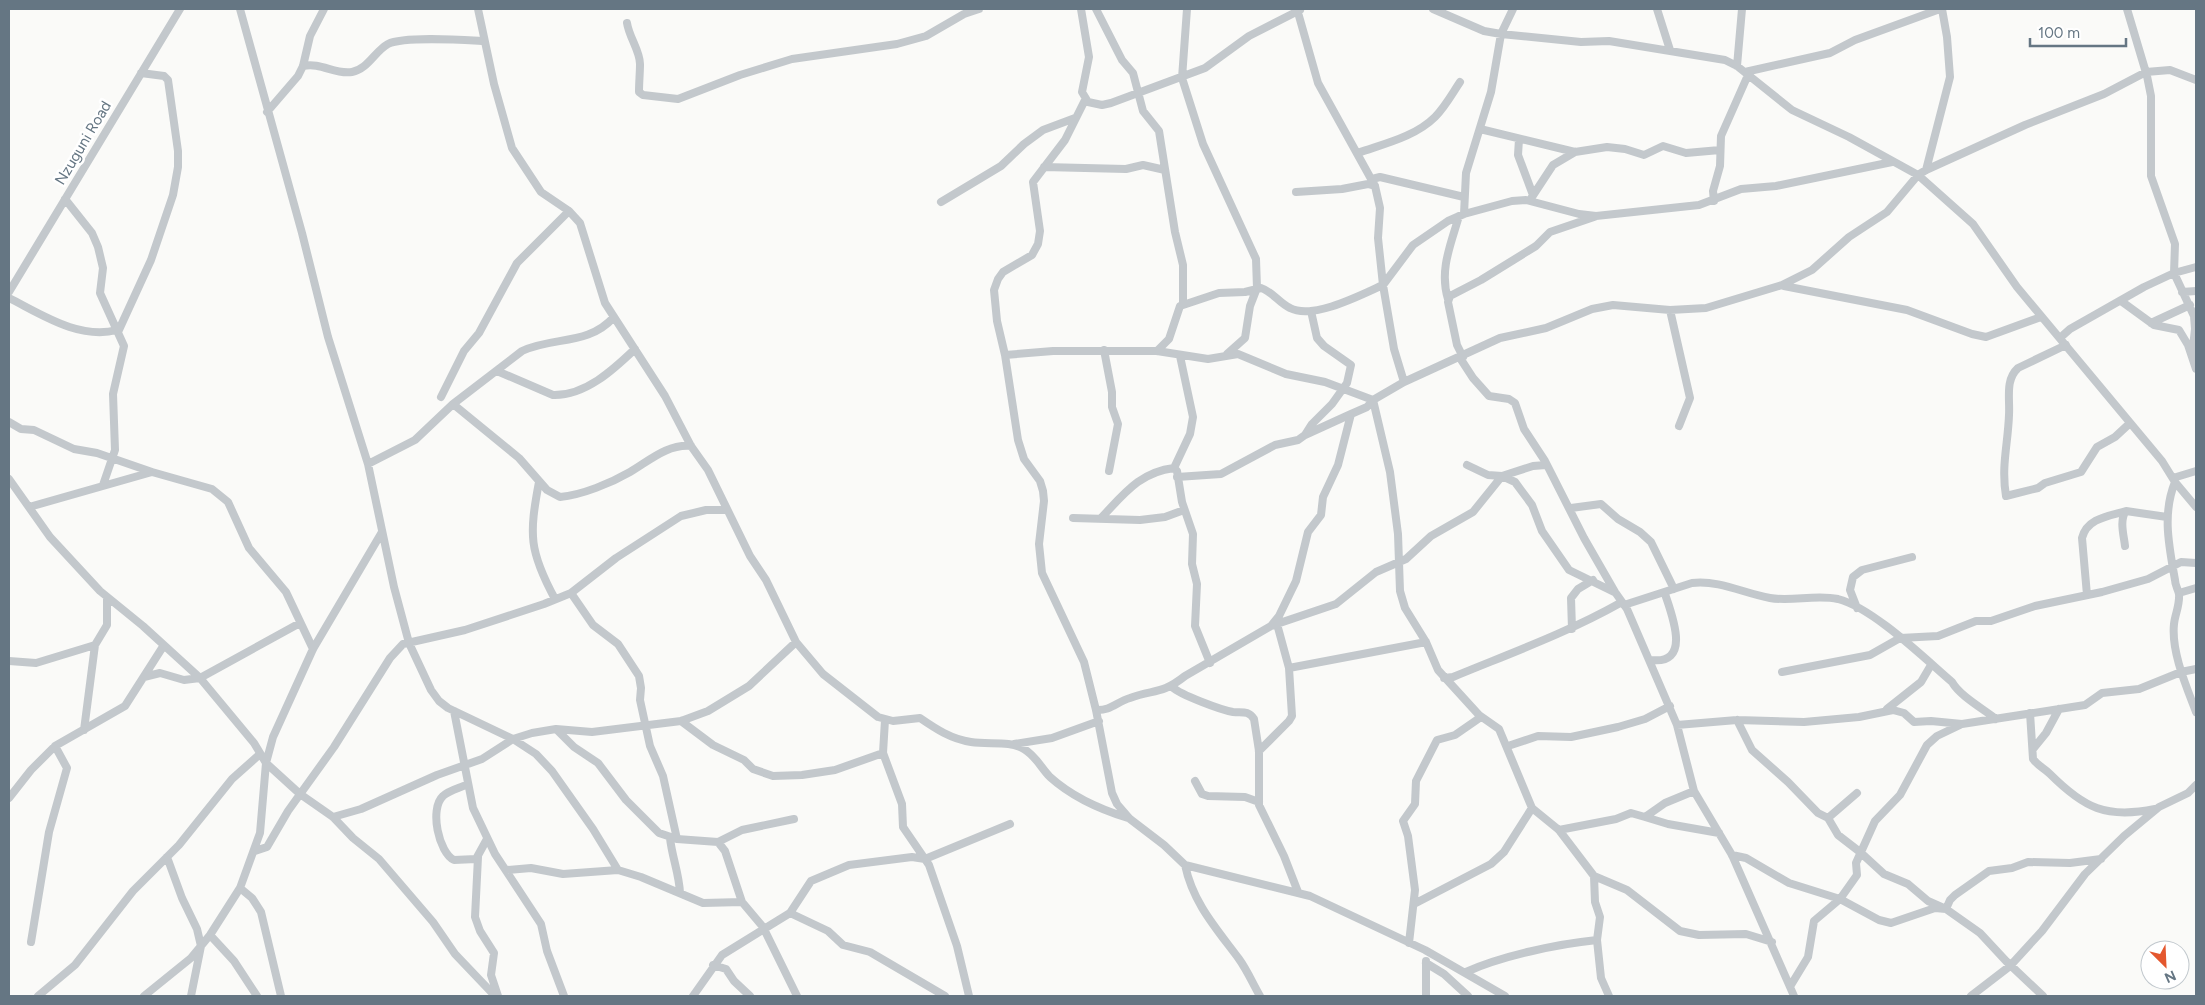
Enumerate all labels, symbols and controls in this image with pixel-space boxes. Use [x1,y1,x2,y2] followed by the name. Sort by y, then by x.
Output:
[2030,15,2126,47] scale bar
[2038,24,2080,42] text: 100 m
[51,98,115,188] street label: Nzuguni Road
[2140,940,2190,990] north arrow
[2162,966,2178,986] text: N

